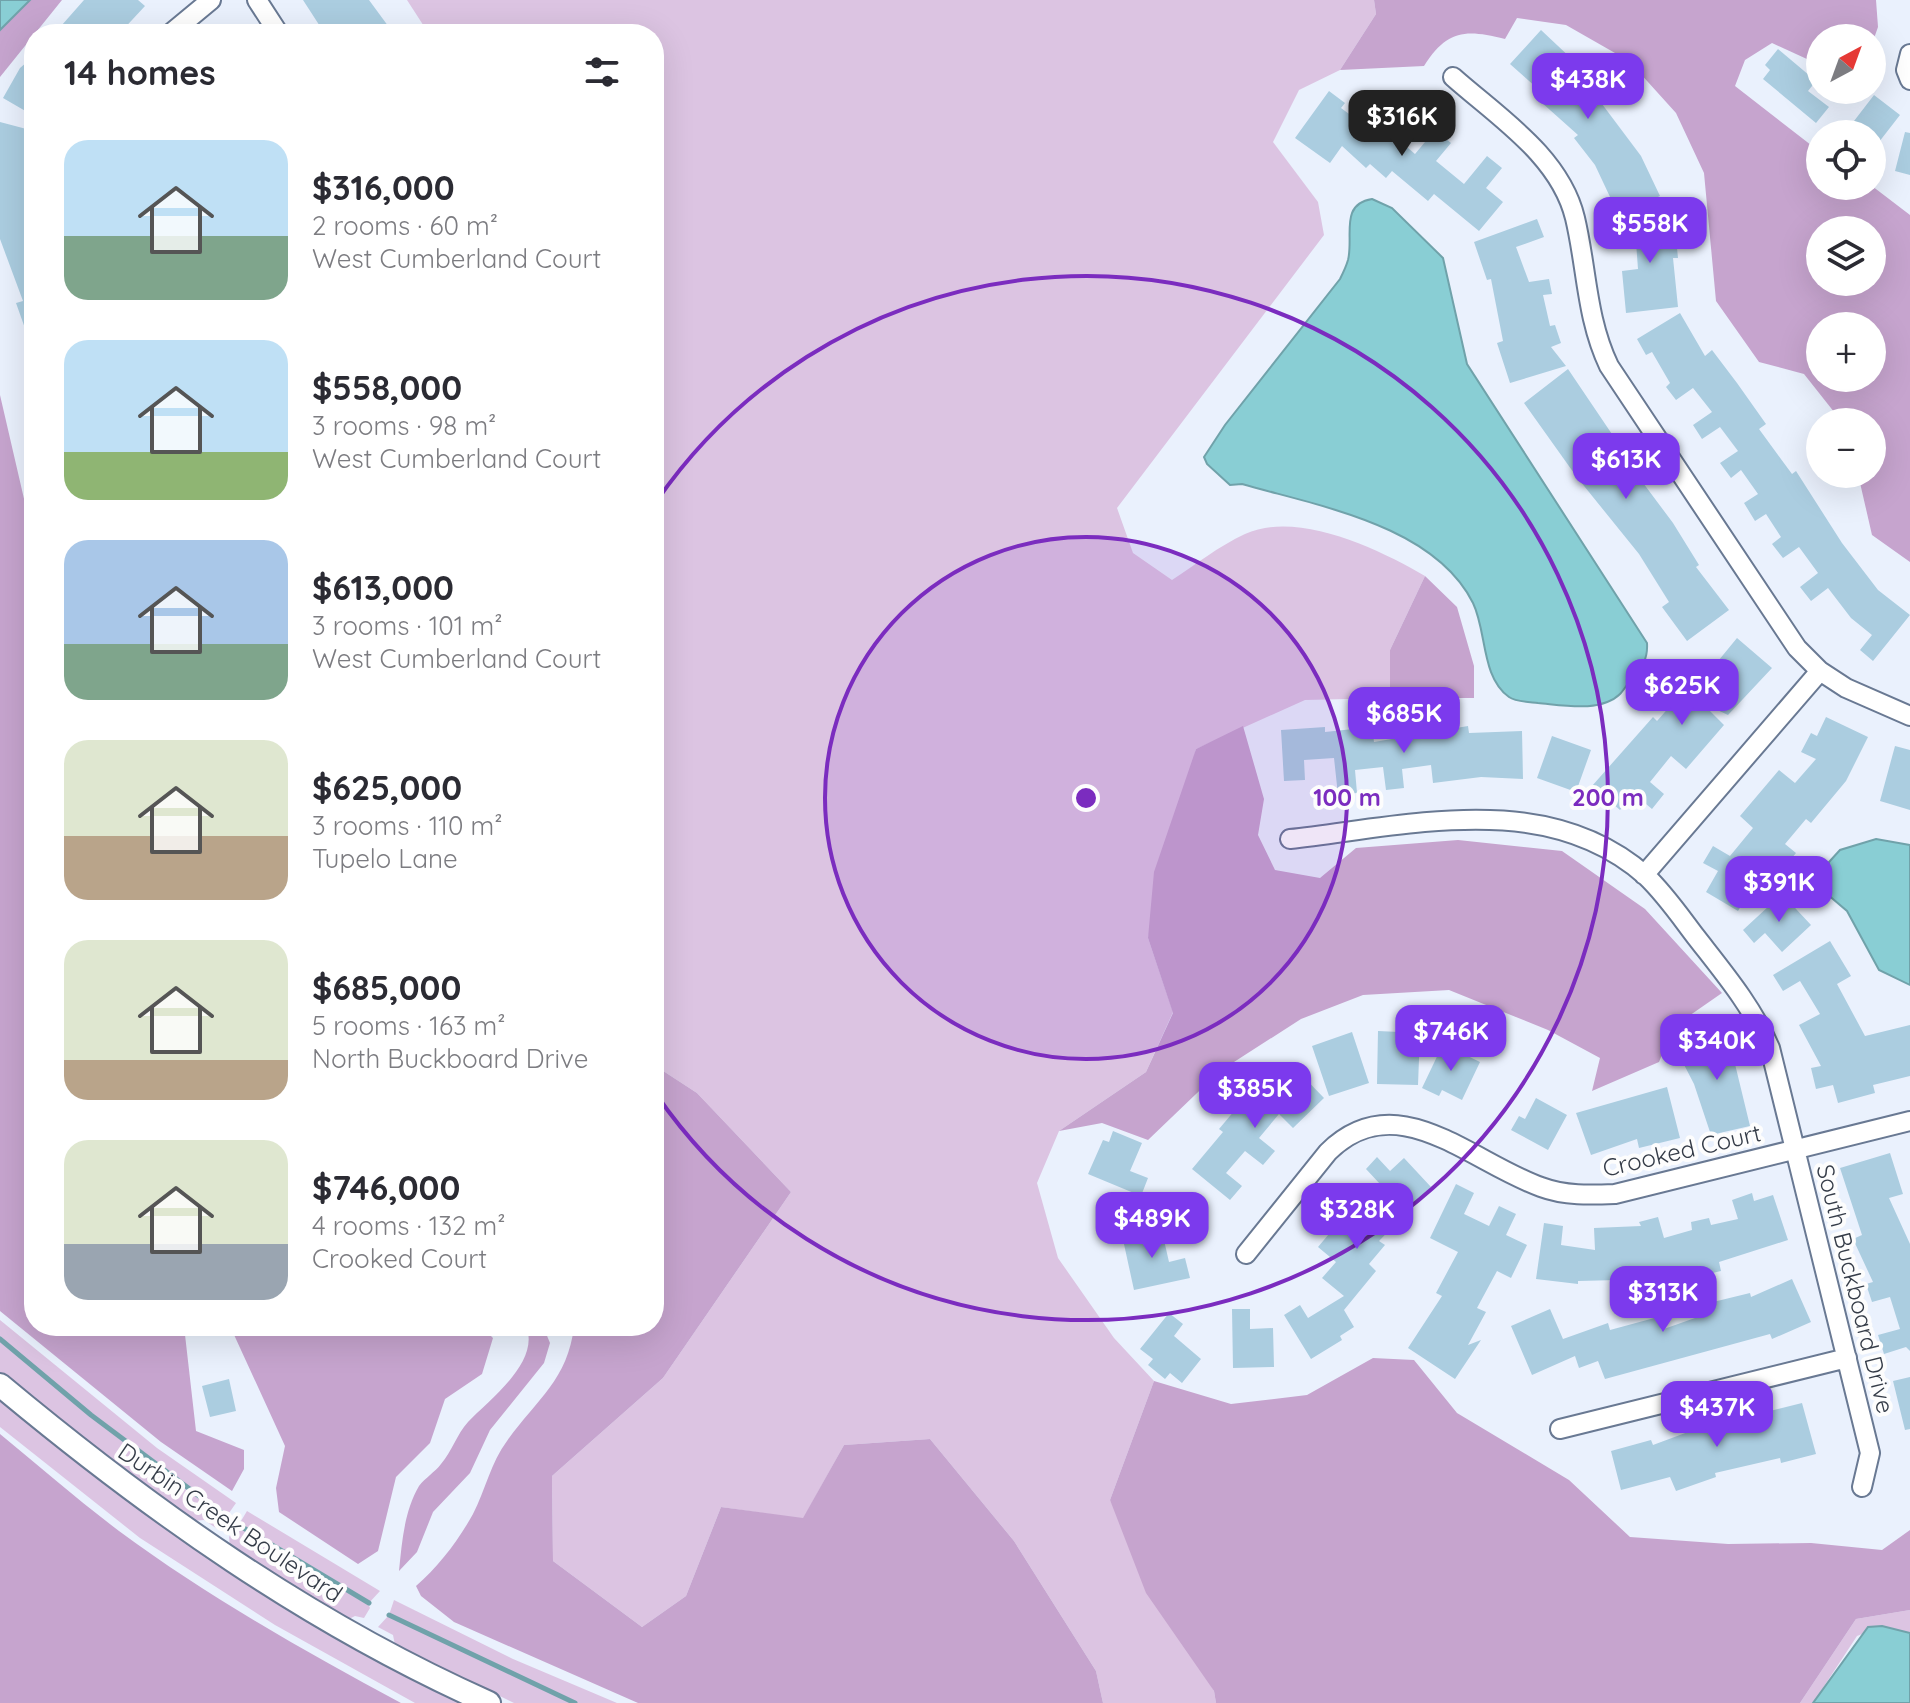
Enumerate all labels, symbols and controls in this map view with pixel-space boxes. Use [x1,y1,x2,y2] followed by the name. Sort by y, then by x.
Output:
[1806,24,1886,104] north arrow
[1806,24,1886,488] map controls
[580,50,624,94] icon: filters
[64,51,216,94] text: 14 homes
[1532,53,1644,121] pin: $438K
[1550,62,1626,95] text: $438K
[1346,90,1458,158] pin: $316K
[1366,99,1438,132] text: $316K
[1806,120,1886,200] button: locate
[312,166,455,209] text: $316,000
[128,172,224,268] icon: home
[1594,197,1706,265] pin: $558K
[1612,206,1688,239] text: $558K
[312,209,498,242] text: 2 rooms · 60 m²
[1806,216,1886,296] button: layers
[312,242,601,275] text: West Cumberland Court
[1806,312,1886,392] button: +
[312,366,462,409] text: $558,000
[128,372,224,468] icon: home
[1806,408,1886,488] button: −
[312,409,496,442] text: 3 rooms · 98 m²
[1570,433,1682,501] pin: $613K
[312,442,601,475] text: West Cumberland Court
[1591,442,1661,475] text: $613K
[312,566,454,609] text: $613,000
[128,572,224,668] icon: home
[312,609,503,642] text: 3 rooms · 101 m²
[312,642,601,675] text: West Cumberland Court
[1626,659,1738,727] pin: $625K
[1644,668,1720,701] text: $625K
[1348,687,1460,755] pin: $685K
[1366,696,1442,729] text: $685K
[312,766,462,809] text: $625,000
[128,772,224,868] icon: home
[1313,782,1381,812] text: 100 m
[1572,782,1644,812] text: 200 m
[1072,784,1100,812] centre of rings
[312,809,503,842] text: 3 rooms · 110 m²
[312,842,458,875] text: Tupelo Lane
[1723,856,1835,924] pin: $391K
[1743,865,1815,898] text: $391K
[312,966,461,1009] text: $685,000
[128,972,224,1068] icon: home
[1395,1005,1507,1073] pin: $746K
[312,1009,506,1042] text: 5 rooms · 163 m²
[1413,1014,1489,1047] text: $746K
[1661,1014,1773,1082] pin: $340K
[1678,1023,1756,1056] text: $340K
[312,1042,588,1075] text: North Buckboard Drive
[1199,1062,1311,1130] pin: $385K
[1217,1071,1293,1104] text: $385K
[1600,1117,1764,1183] street label: Crooked Court
[1811,1161,1901,1416] street label: South Buckboard Drive
[312,1166,460,1209] text: $746,000
[128,1172,224,1268] icon: home
[1301,1183,1413,1251] pin: $328K
[1096,1192,1208,1260] pin: $489K
[1319,1192,1395,1225] text: $328K
[1114,1201,1190,1234] text: $489K
[312,1209,506,1242] text: 4 rooms · 132 m²
[312,1242,487,1275] text: Crooked Court
[1607,1266,1719,1334] pin: $313K
[1628,1275,1698,1308] text: $313K
[1661,1381,1773,1449] pin: $437K
[1679,1390,1755,1423] text: $437K
[113,1436,348,1608] street label: Durbin Creek Boulevard

